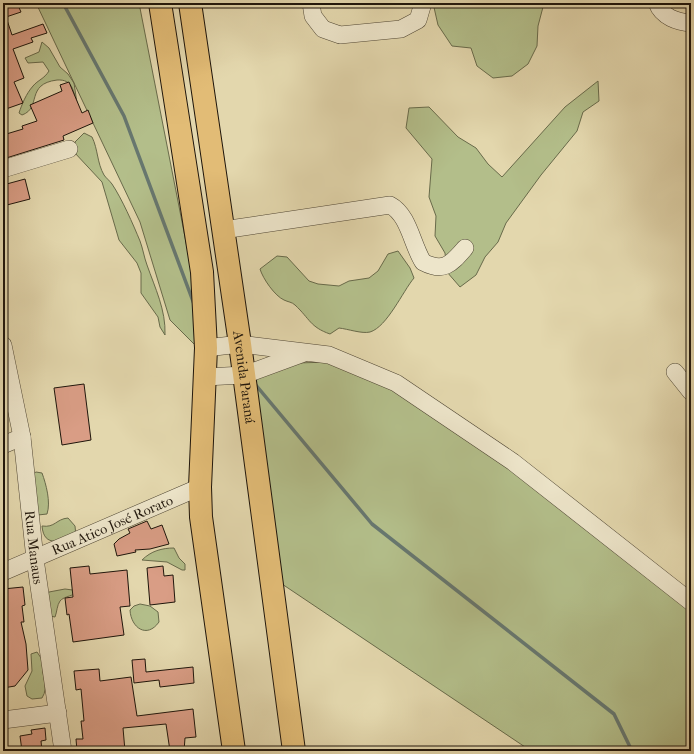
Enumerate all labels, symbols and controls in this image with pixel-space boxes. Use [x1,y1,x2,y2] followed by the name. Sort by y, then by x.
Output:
[229,328,259,425] street label: Avenida Paraná
[49,491,176,558] street label: Rua Atico José Rorato
[21,510,47,585] street label: Rua Manaus

